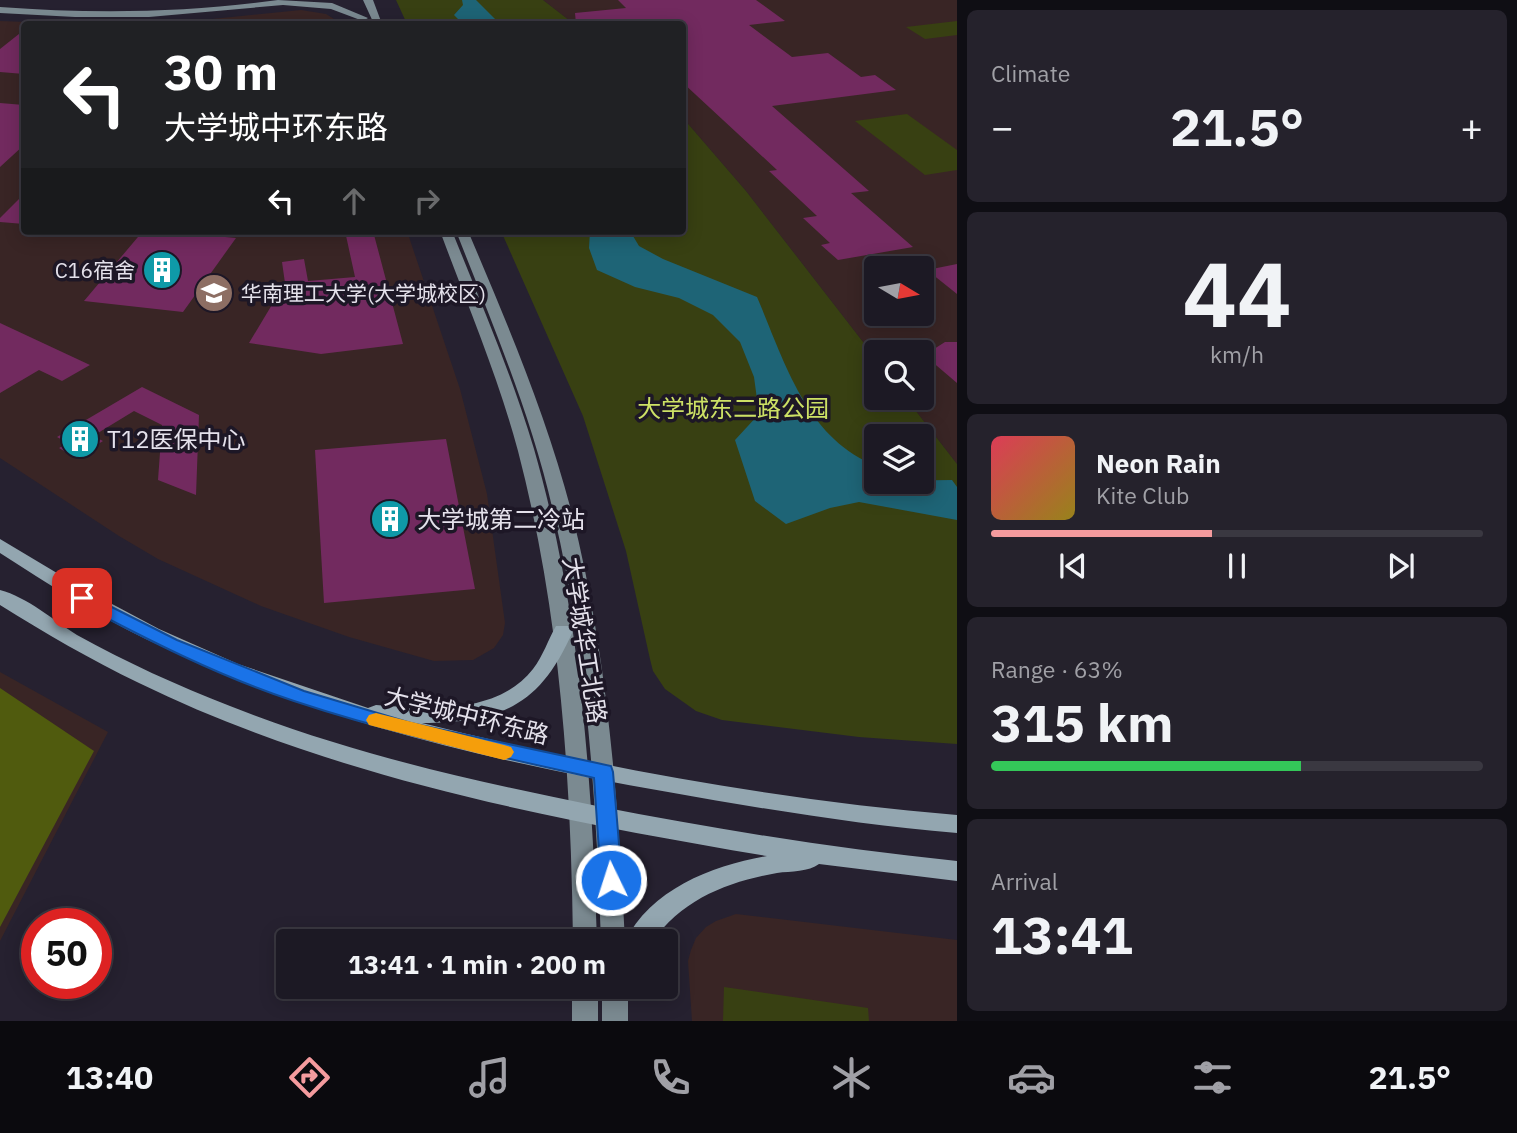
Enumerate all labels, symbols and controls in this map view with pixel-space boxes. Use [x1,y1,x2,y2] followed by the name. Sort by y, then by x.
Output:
[164,40,278,103] text: 30 m
[49,49,140,140] icon: left
[991,58,1070,88] text: Climate
[1170,93,1304,160] text: 21.5°
[991,102,1014,151] text: −
[1460,102,1483,151] text: +
[164,106,388,148] text: 大学城中环东路
[262,182,300,220] icon: left
[335,182,373,220] icon: ahead
[408,182,446,220] icon: right
[1182,234,1292,352] text: 44
[141,249,183,291] building icon: C16宿舍
[55,256,135,284] place label: C16宿舍
[864,256,934,326] north arrow
[864,256,934,494] map controls
[193,272,235,314] school or university icon: 华南理工大学(大学城校区)
[241,279,486,307] place label: 华南理工大学(大学城校区)
[1210,339,1264,369] text: km/h
[864,340,934,410] button: search
[637,392,829,424] park label: 大学城东二路公园
[59,418,101,460] building icon: T12医保中心
[107,423,246,455] place label: T12医保中心
[864,424,934,494] button: layers
[1096,446,1221,480] text: Neon Rain
[1096,480,1189,510] text: Kite Club
[369,498,411,540] building icon: 大学城第二冷站
[417,503,585,535] place label: 大学城第二冷站
[1054,547,1092,585] icon: previous
[1218,547,1256,585] icon: pause
[1382,547,1420,585] icon: next
[556,555,614,725] street label: 大学城华工北路
[52,568,112,628] pin
[63,579,101,617] icon: arrive
[991,654,1123,684] text: Range · 63%
[382,679,552,751] street label: 大学城中环东路
[991,689,1173,756] text: 315 km
[574,843,648,917] position arrow
[991,866,1058,896] text: Arrival
[991,901,1133,968] text: 13:41
[21,908,112,999] speed limit sign: 50
[348,947,606,981] text: 13:41 · 1 min · 200 m
[285,1053,334,1102] icon: directions
[465,1053,514,1102] icon: music
[646,1053,695,1102] icon: phone
[827,1053,876,1102] icon: climate
[1007,1053,1056,1102] icon: car
[1188,1053,1237,1102] icon: filters
[66,1056,153,1098] text: 13:40
[1369,1056,1451,1098] text: 21.5°

